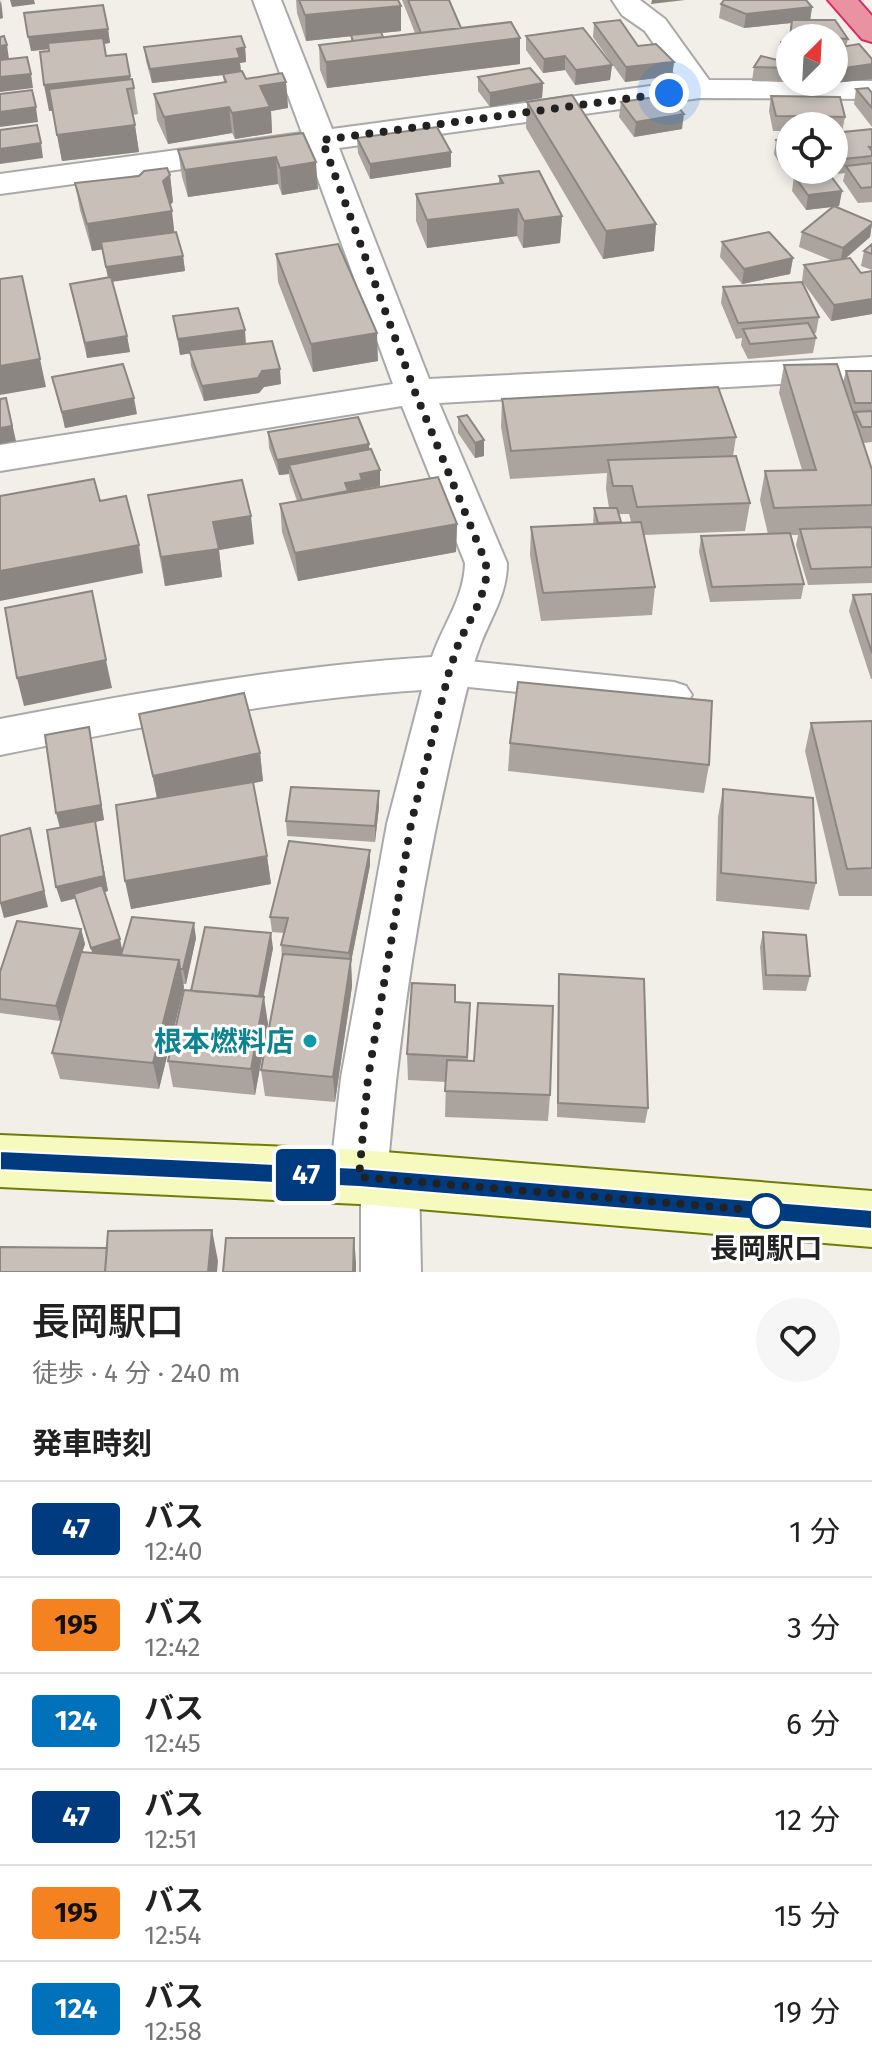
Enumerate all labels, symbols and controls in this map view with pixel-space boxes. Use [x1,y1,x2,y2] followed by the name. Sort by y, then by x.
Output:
[776,24,848,96] north arrow
[776,24,848,184] map controls
[649,73,689,113] your location
[776,112,848,184] button: locate
[154,1025,294,1058] place label: 根本燃料店
[301,1032,319,1050] marker: 根本燃料店
[270,1149,342,1201] line badge: 47
[292,1158,320,1191] text: 47
[749,1194,783,1228] marker: 長岡駅口
[710,1232,822,1265] place label: 長岡駅口
[756,1298,840,1382] button: heart
[32,1299,184,1345] text: 長岡駅口
[32,1358,240,1389] text: 徒歩 · 4 分 · 240 m
[32,1426,152,1462] text: 発車時刻
[144,1499,204,1535] text: バス
[62,1512,90,1545] text: 47
[789,1514,840,1550] text: 1 分
[144,1536,203,1567] text: 12:40
[144,1595,204,1631] text: バス
[54,1608,98,1641] text: 195
[787,1610,840,1646] text: 3 分
[144,1632,200,1663] text: 12:42
[144,1691,204,1727] text: バス
[55,1704,97,1737] text: 124
[786,1706,840,1742] text: 6 分
[144,1728,201,1759] text: 12:45
[144,1787,204,1823] text: バス
[62,1800,90,1833] text: 47
[774,1802,840,1838] text: 12 分
[144,1824,197,1855] text: 12:51
[144,1883,204,1919] text: バス
[54,1896,98,1929] text: 195
[774,1898,840,1934] text: 15 分
[144,1920,201,1951] text: 12:54
[144,1979,204,2015] text: バス
[55,1992,97,2025] text: 124
[773,1994,840,2030] text: 19 分
[144,2016,202,2047] text: 12:58

